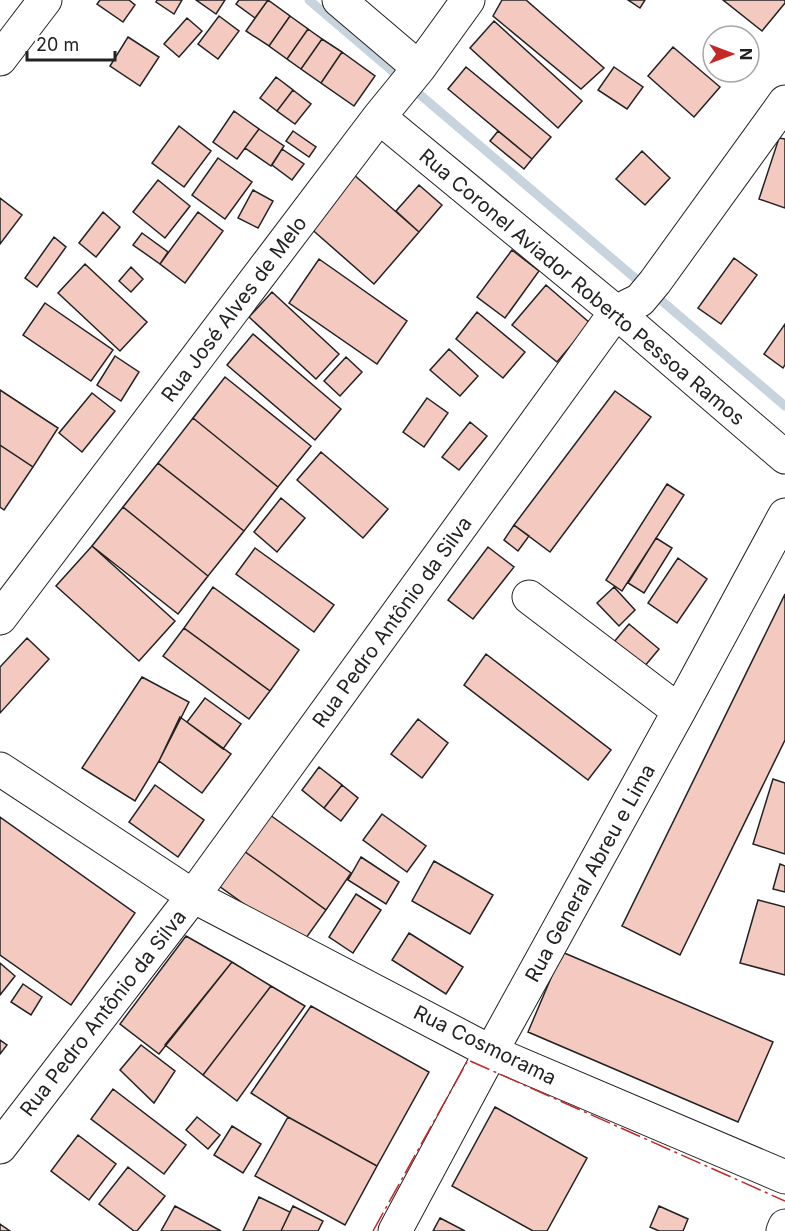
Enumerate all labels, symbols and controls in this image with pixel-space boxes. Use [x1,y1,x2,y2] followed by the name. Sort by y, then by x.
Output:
[27,24,116,62] scale bar
[701,24,761,84] north arrow
[36,34,79,55] text: 20 m
[736,48,756,60] text: N
[414,144,750,430] street label: Rua Coronel Aviador Roberto Pessoa Ramos
[156,211,312,407] street label: Rua José Alves de Melo
[307,512,477,732] street label: Rua Pedro Antônio da Silva
[520,760,660,986] street label: Rua General Abreu e Lima
[15,905,191,1121] street label: Rua Pedro Antônio da Silva
[410,1000,560,1090] street label: Rua Cosmorama

